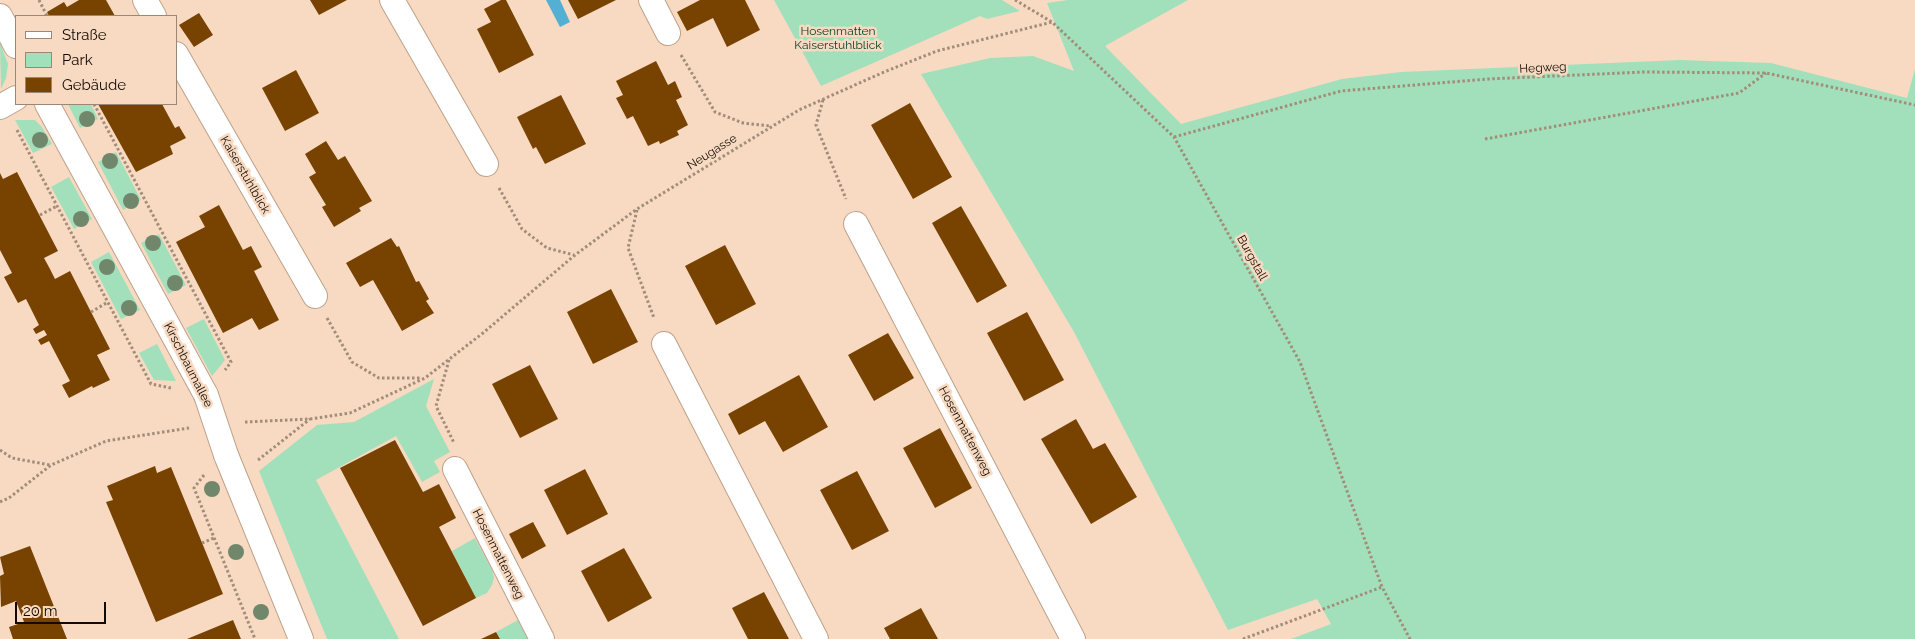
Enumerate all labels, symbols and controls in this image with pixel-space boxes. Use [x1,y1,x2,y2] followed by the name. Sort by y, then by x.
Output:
[15,15,178,105] legend
[794,24,882,52] park label: Hosenmatten Kaiserstuhlblick
[62,26,106,44] text: Straße
[62,51,93,69] text: Park
[1519,60,1567,76] street label: Hegweg
[62,76,126,94] text: Gebäude
[684,131,740,173] street label: Neugasse
[217,134,273,216] street label: Kaiserstuhlblick
[1234,233,1270,283] street label: Burgstall
[160,320,216,410] street label: Kirschbaumallee
[935,384,995,478] street label: Hosenmattenweg
[469,507,527,601] street label: Hosenmattenweg
[18,592,109,624] scale bar
[23,602,58,620] text: 20 m

